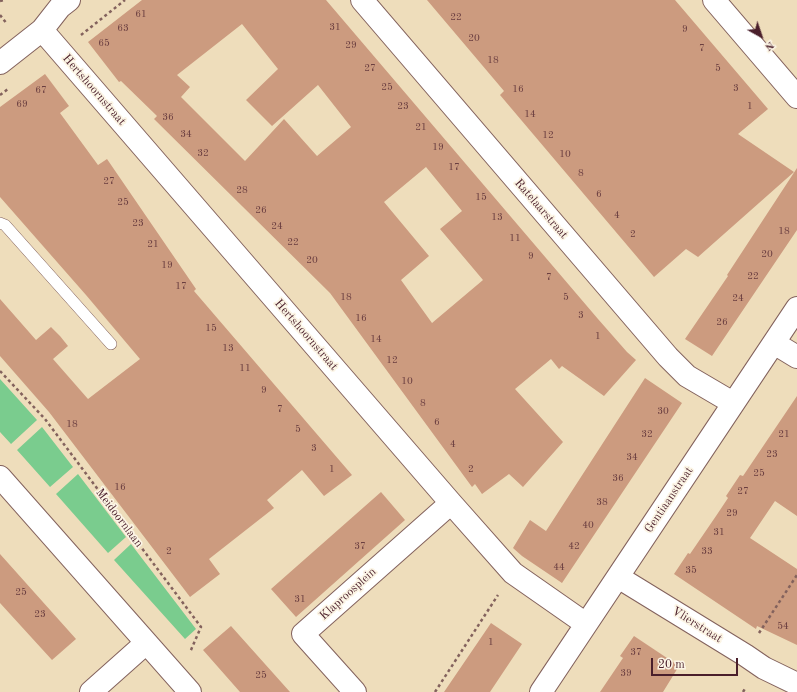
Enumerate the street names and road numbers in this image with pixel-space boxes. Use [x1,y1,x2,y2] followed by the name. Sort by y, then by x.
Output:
[59,51,129,129] street label: Hertshoornstraat
[511,176,571,242] street label: Ratelaarstraat
[271,296,341,374] street label: Hertshoornstraat
[642,464,696,536] street label: Gentiaanstraat
[92,486,146,550] street label: Meidoornlaan
[317,565,379,623] street label: Klaproosplein
[669,604,725,646] street label: Vlierstraat

